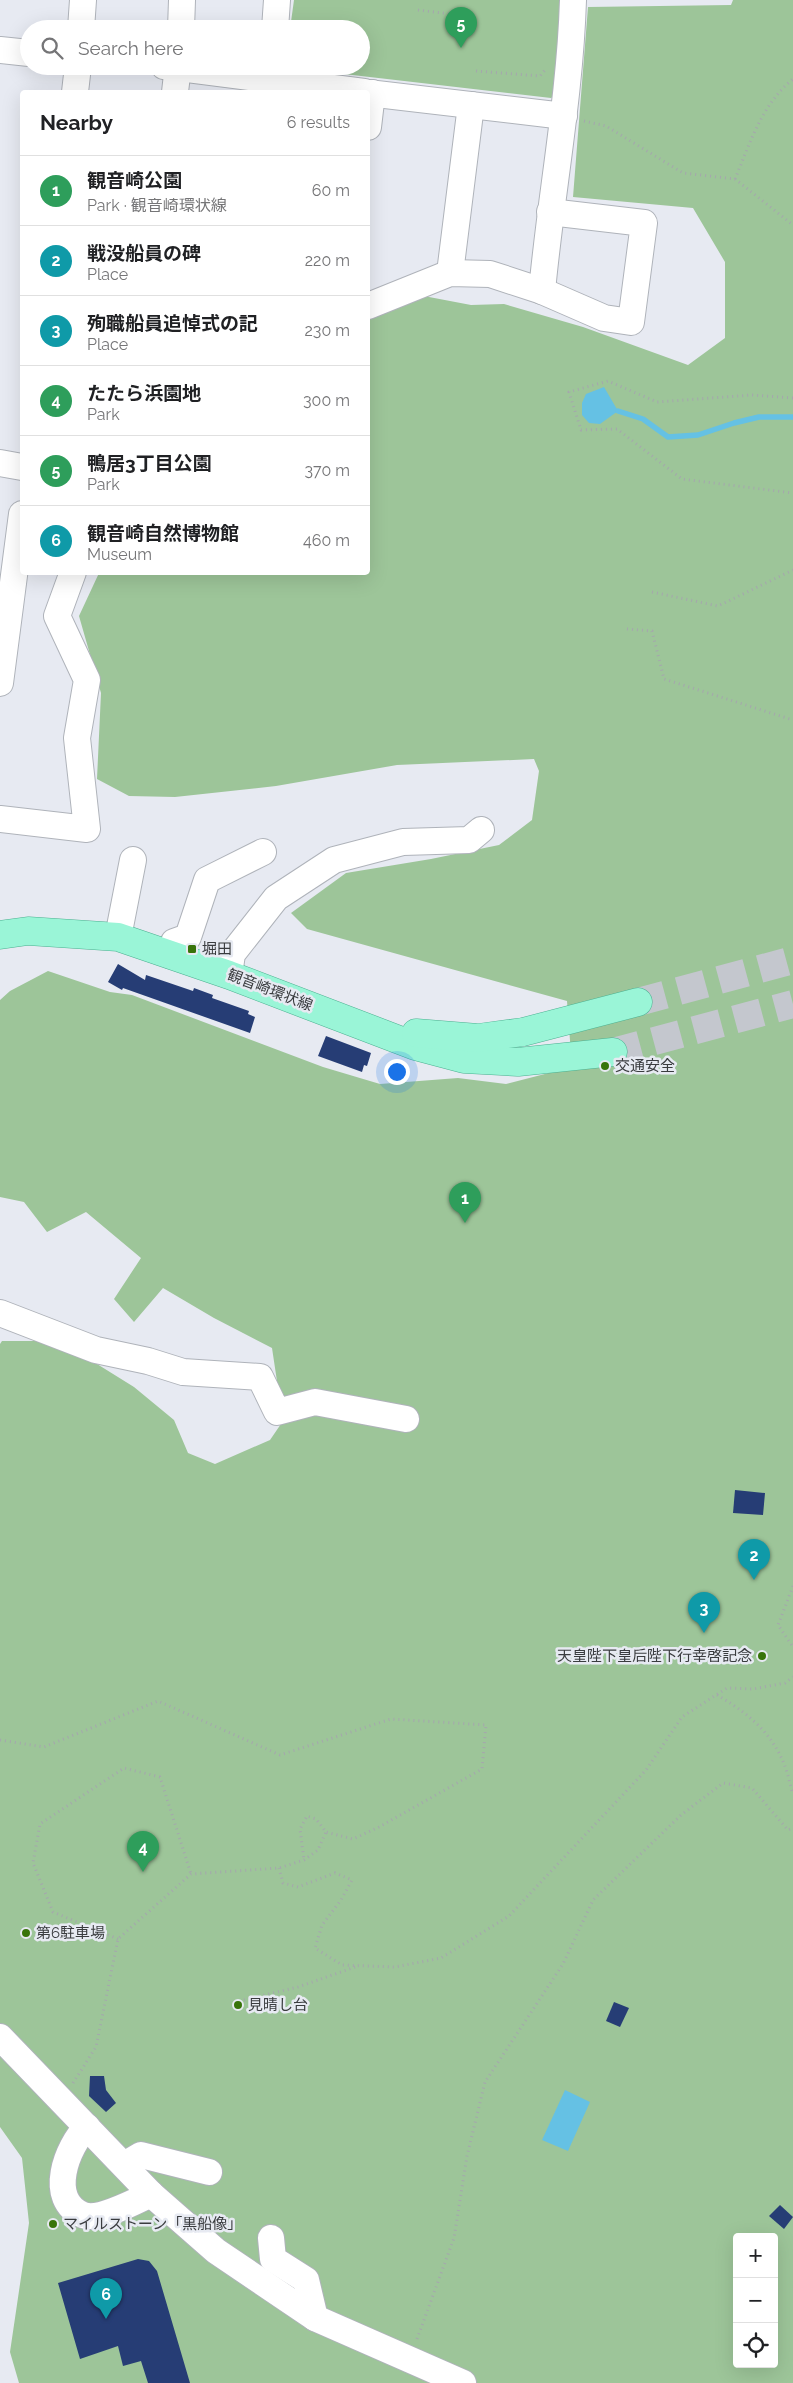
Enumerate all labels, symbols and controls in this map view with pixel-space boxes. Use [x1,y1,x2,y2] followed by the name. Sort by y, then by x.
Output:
[445,7,477,48] pin: 5
[20,20,370,75] search box
[38,34,66,62] icon: search
[78,37,184,59] text: Search here
[40,110,113,135] text: Nearby
[287,113,350,132] text: 6 results
[87,169,182,191] text: 観音崎公園
[52,181,60,200] text: 1
[312,181,350,200] text: 60 m
[87,196,227,215] text: Park · 観音崎環状線
[87,242,201,264] text: 戦没船員の碑
[51,251,61,270] text: 2
[305,251,350,270] text: 220 m
[87,265,128,284] text: Place
[87,312,258,334] text: 殉職船員追悼式の記
[52,321,60,340] text: 3
[305,321,350,340] text: 230 m
[87,335,128,354] text: Place
[87,382,201,404] text: たたら浜園地
[51,391,61,410] text: 4
[303,391,350,410] text: 300 m
[87,405,120,424] text: Park
[87,452,212,474] text: 鴨居3丁目公園
[52,461,60,480] text: 5
[304,461,350,480] text: 370 m
[87,475,120,494] text: Park
[87,522,239,544] text: 観音崎自然博物館
[51,531,61,550] text: 6
[303,531,350,550] text: 460 m
[87,545,152,564] text: Museum
[202,940,232,958] place label: 堀田
[186,943,198,955] marker: 堀田
[225,965,315,1015] street label: 観音崎環状線
[615,1057,675,1075] place label: 交通安全
[384,1059,410,1085] your location
[599,1060,611,1072] marker: 交通安全
[449,1182,481,1223] pin: 1
[738,1539,770,1580] pin: 2
[688,1592,720,1633] pin: 3
[557,1647,752,1665] place label: 天皇陛下皇后陛下行幸啓記念
[756,1650,768,1662] marker: 天皇陛下皇后陛下行幸啓記念
[127,1831,159,1872] pin: 4
[36,1924,105,1942] place label: 第6駐車場
[20,1927,32,1939] marker: 第6駐車場
[248,1996,308,2014] place label: 見晴し台
[232,1999,244,2011] marker: 見晴し台
[63,2215,242,2233] place label: マイルストーン「黒船像」
[47,2218,59,2230] marker: マイルストーン「黒船像」
[733,2233,778,2368] map controls
[733,2233,778,2278] button: +
[90,2278,122,2319] pin: 6
[733,2278,778,2323] button: −
[733,2323,778,2368] button: locate

